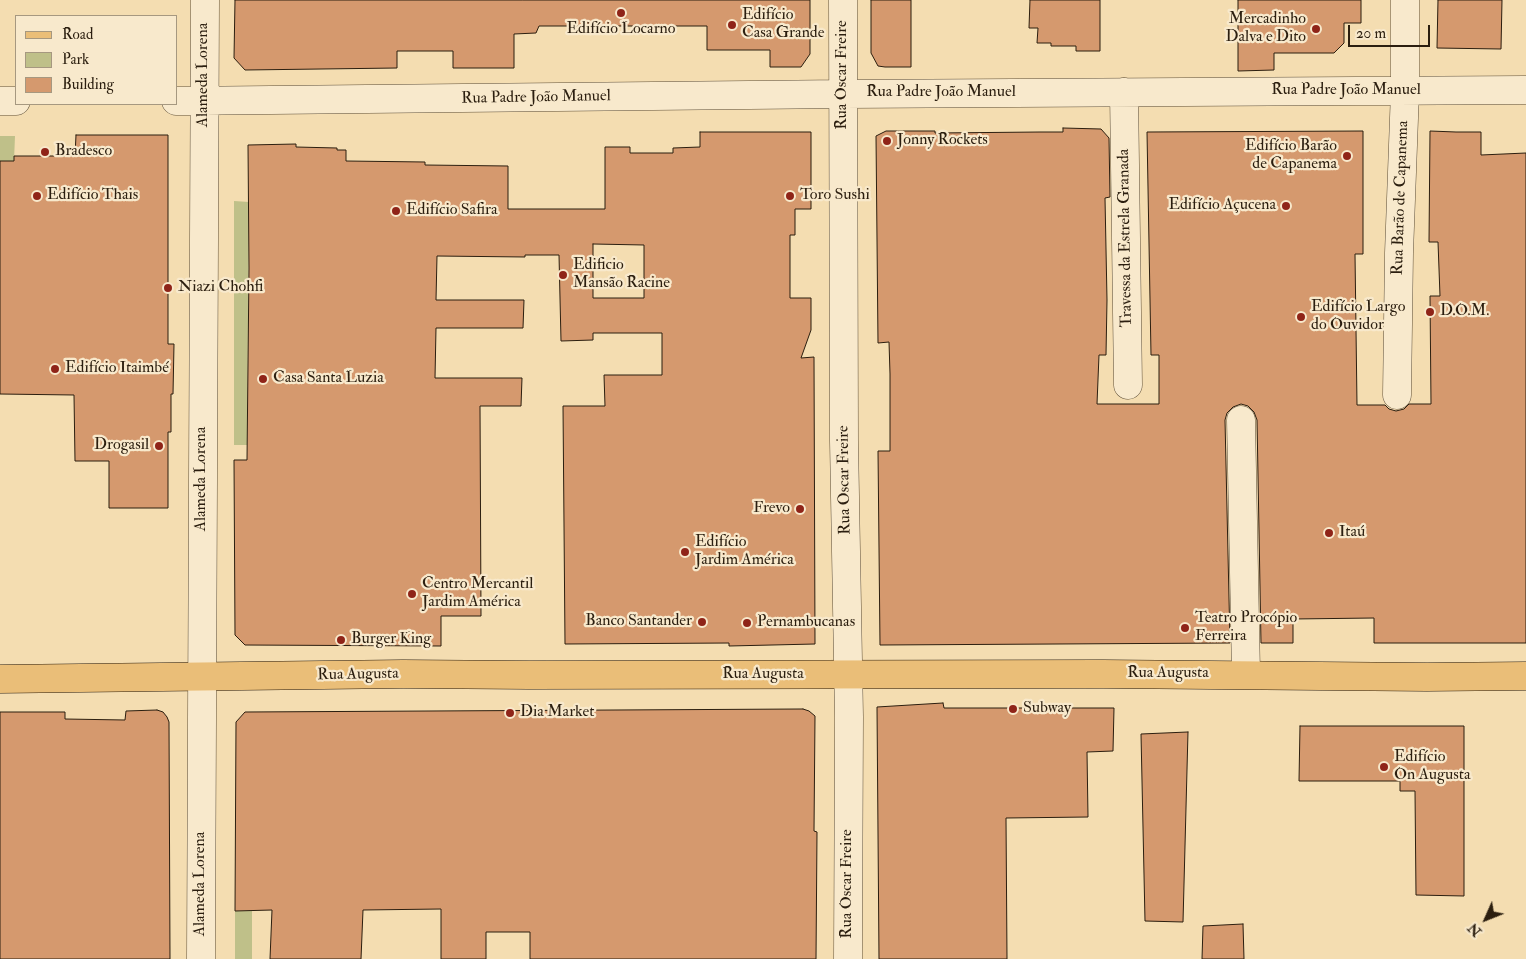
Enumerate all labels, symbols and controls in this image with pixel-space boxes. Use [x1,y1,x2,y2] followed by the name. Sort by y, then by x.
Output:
[742,6,824,44] place label: Edifício Casa Grande
[615,7,627,19] marker: Edifício Locarno
[1226,10,1306,48] place label: Mercadinho Dalva e Dito
[15,15,178,105] legend
[1351,15,1434,47] scale bar
[726,19,738,31] marker: Edifício Casa Grande
[567,20,675,40] place label: Edifício Locarno
[833,20,853,130] street label: Rua Oscar Freire
[194,23,214,127] street label: Alameda Lorena
[1310,23,1322,35] marker: Mercadinho Dalva e Dito
[1356,24,1386,43] text: 20 m
[62,25,93,44] text: Road
[62,50,89,69] text: Park
[62,75,114,94] text: Building
[1271,81,1421,101] street label: Rua Padre João Manuel
[866,83,1016,103] street label: Rua Padre João Manuel
[461,87,611,109] street label: Rua Padre João Manuel
[1389,120,1413,276] street label: Rua Barão de Capanema
[897,131,988,151] place label: Jonny Rockets
[881,135,893,147] marker: Jonny Rockets
[1245,137,1337,175] place label: Edifício Barão de Capanema
[55,142,112,162] place label: Bradesco
[39,146,51,158] marker: Bradesco
[1115,148,1137,328] street label: Travessa da Estrela Granada
[1341,150,1353,162] marker: Edifício Barão de Capanema
[47,186,138,206] place label: Edifício Thais
[800,186,870,206] place label: Toro Sushi
[31,190,43,202] marker: Edifício Thais
[784,190,796,202] marker: Toro Sushi
[1168,196,1276,216] place label: Edifício Açucena
[1280,200,1292,212] marker: Edifício Açucena
[406,201,498,221] place label: Edifício Safira
[390,205,402,217] marker: Edifício Safira
[573,256,670,294] place label: Edificio Mansão Racine
[557,269,569,281] marker: Edificio Mansão Racine
[178,278,263,298] place label: Niazi Chohfi
[162,282,174,294] marker: Niazi Chohfi
[1311,298,1405,336] place label: Edifício Largo do Ouvidor
[1440,302,1489,322] place label: D.O.M.
[1424,306,1436,318] marker: D.O.M.
[1295,311,1307,323] marker: Edifício Largo do Ouvidor
[65,359,169,379] place label: Edifício Itaimbé
[49,363,61,375] marker: Edifício Itaimbé
[273,369,384,389] place label: Casa Santa Luzia
[257,373,269,385] marker: Casa Santa Luzia
[834,425,856,535] street label: Rua Oscar Freire
[192,427,212,531] street label: Alameda Lorena
[94,436,149,456] place label: Drogasil
[153,440,165,452] marker: Drogasil
[753,499,790,519] place label: Frevo
[794,503,806,515] marker: Frevo
[1339,523,1365,543] place label: Itaú
[1323,527,1335,539] marker: Itaú
[695,533,794,571] place label: Edifício Jardim América
[679,546,691,558] marker: Edifício Jardim América
[422,575,533,613] place label: Centro Mercantil Jardim América
[406,588,418,600] marker: Centro Mercantil Jardim América
[1195,609,1297,647] place label: Teatro Procópio Ferreira
[585,612,692,632] place label: Banco Santander
[757,613,855,633] place label: Pernambucanas
[696,616,708,628] marker: Banco Santander
[741,617,753,629] marker: Pernambucanas
[1179,622,1191,634] marker: Teatro Procópio Ferreira
[351,630,431,650] place label: Burger King
[335,634,347,646] marker: Burger King
[1127,664,1209,684] street label: Rua Augusta
[317,665,399,685] street label: Rua Augusta
[722,665,804,685] street label: Rua Augusta
[1023,699,1071,719] place label: Subway
[520,703,594,723] place label: Dia Market
[1007,703,1019,715] marker: Subway
[504,707,516,719] marker: Dia Market
[1394,748,1471,786] place label: Edifício On Augusta
[1378,761,1390,773] marker: Edifício On Augusta
[838,829,858,939] street label: Rua Oscar Freire
[191,832,211,936] street label: Alameda Lorena
[1461,894,1511,944] north arrow
[1464,919,1485,940] text: N

